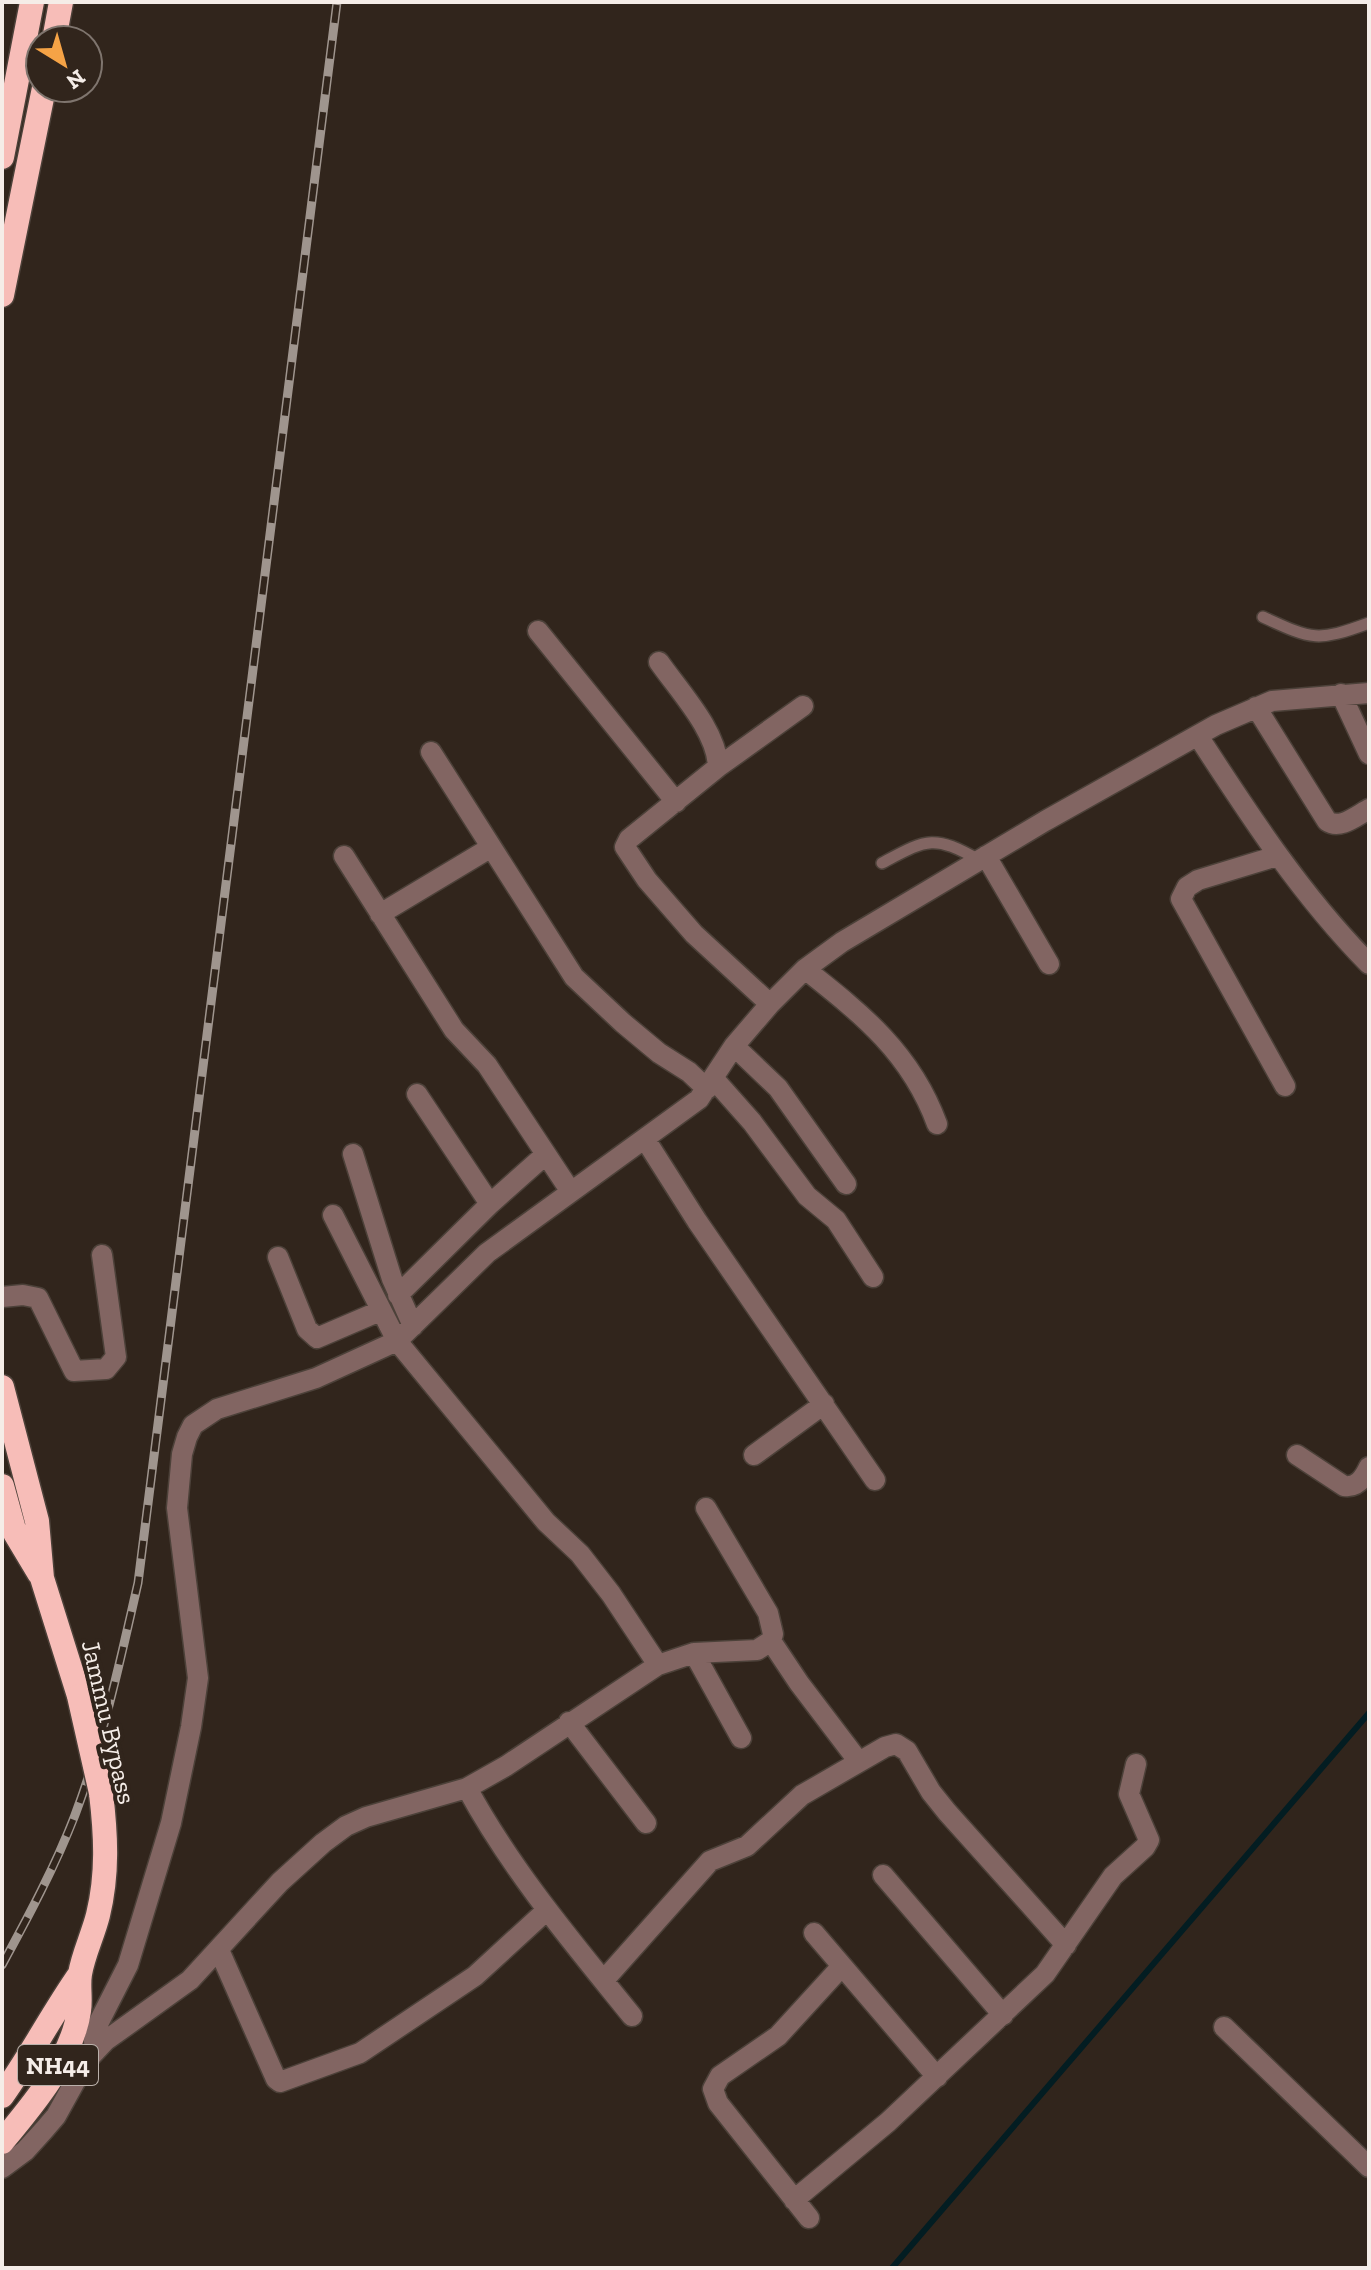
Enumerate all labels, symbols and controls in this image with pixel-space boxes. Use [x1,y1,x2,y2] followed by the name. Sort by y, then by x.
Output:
[24,24,104,104] north arrow
[61,64,91,96] text: N
[75,1637,143,1807] street label: Jammu Bypass
[18,2045,98,2085] road number: NH44

